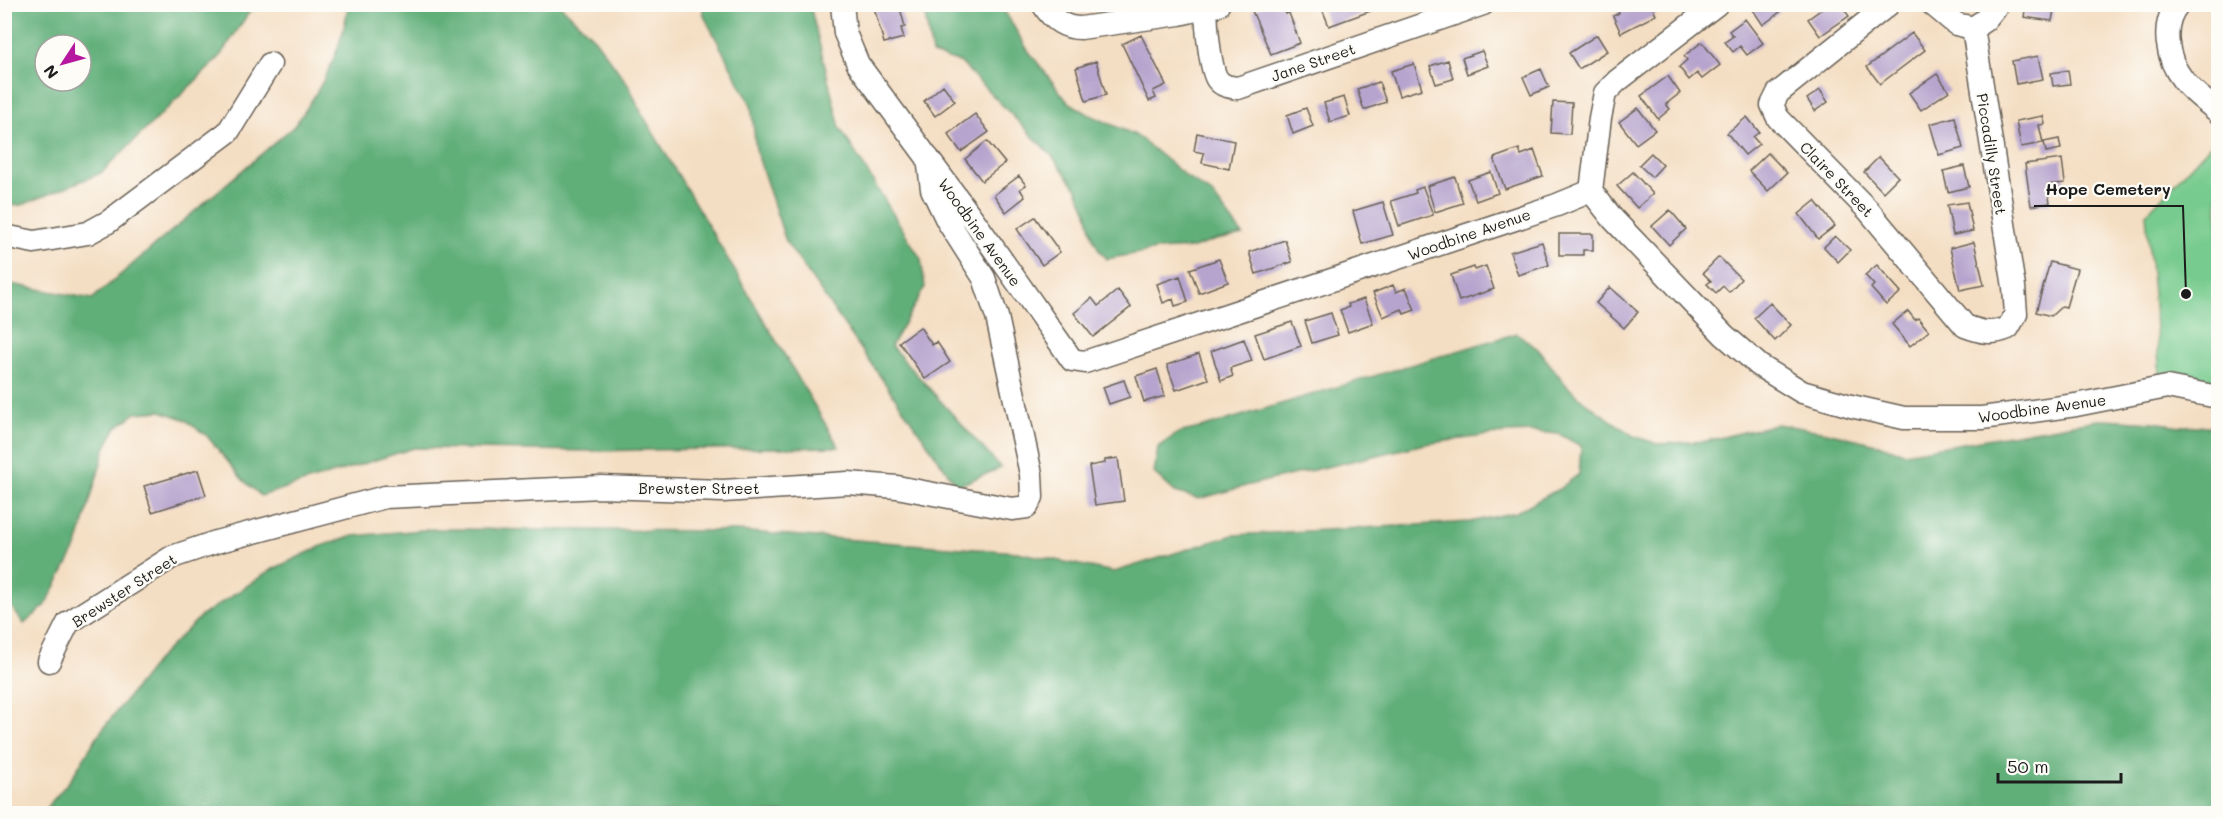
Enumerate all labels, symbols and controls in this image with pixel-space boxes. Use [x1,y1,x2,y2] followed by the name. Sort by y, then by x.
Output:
[33,33,93,93] north arrow
[1268,38,1358,86] street label: Jane Street
[38,61,63,83] text: N
[1973,92,2011,216] street label: Piccadilly Street
[1796,137,1878,221] street label: Claire Street
[2034,172,2183,206] callout: Hope Cemetery
[934,174,1026,290] street label: Woodbine Avenue
[2045,178,2171,199] text: Hope Cemetery
[1405,204,1533,264] street label: Woodbine Avenue
[1977,389,2107,427] street label: Woodbine Avenue
[638,478,760,498] street label: Brewster Street
[68,549,180,631] street label: Brewster Street
[1998,746,2121,784] scale bar
[2007,754,2049,778] text: 50 m

